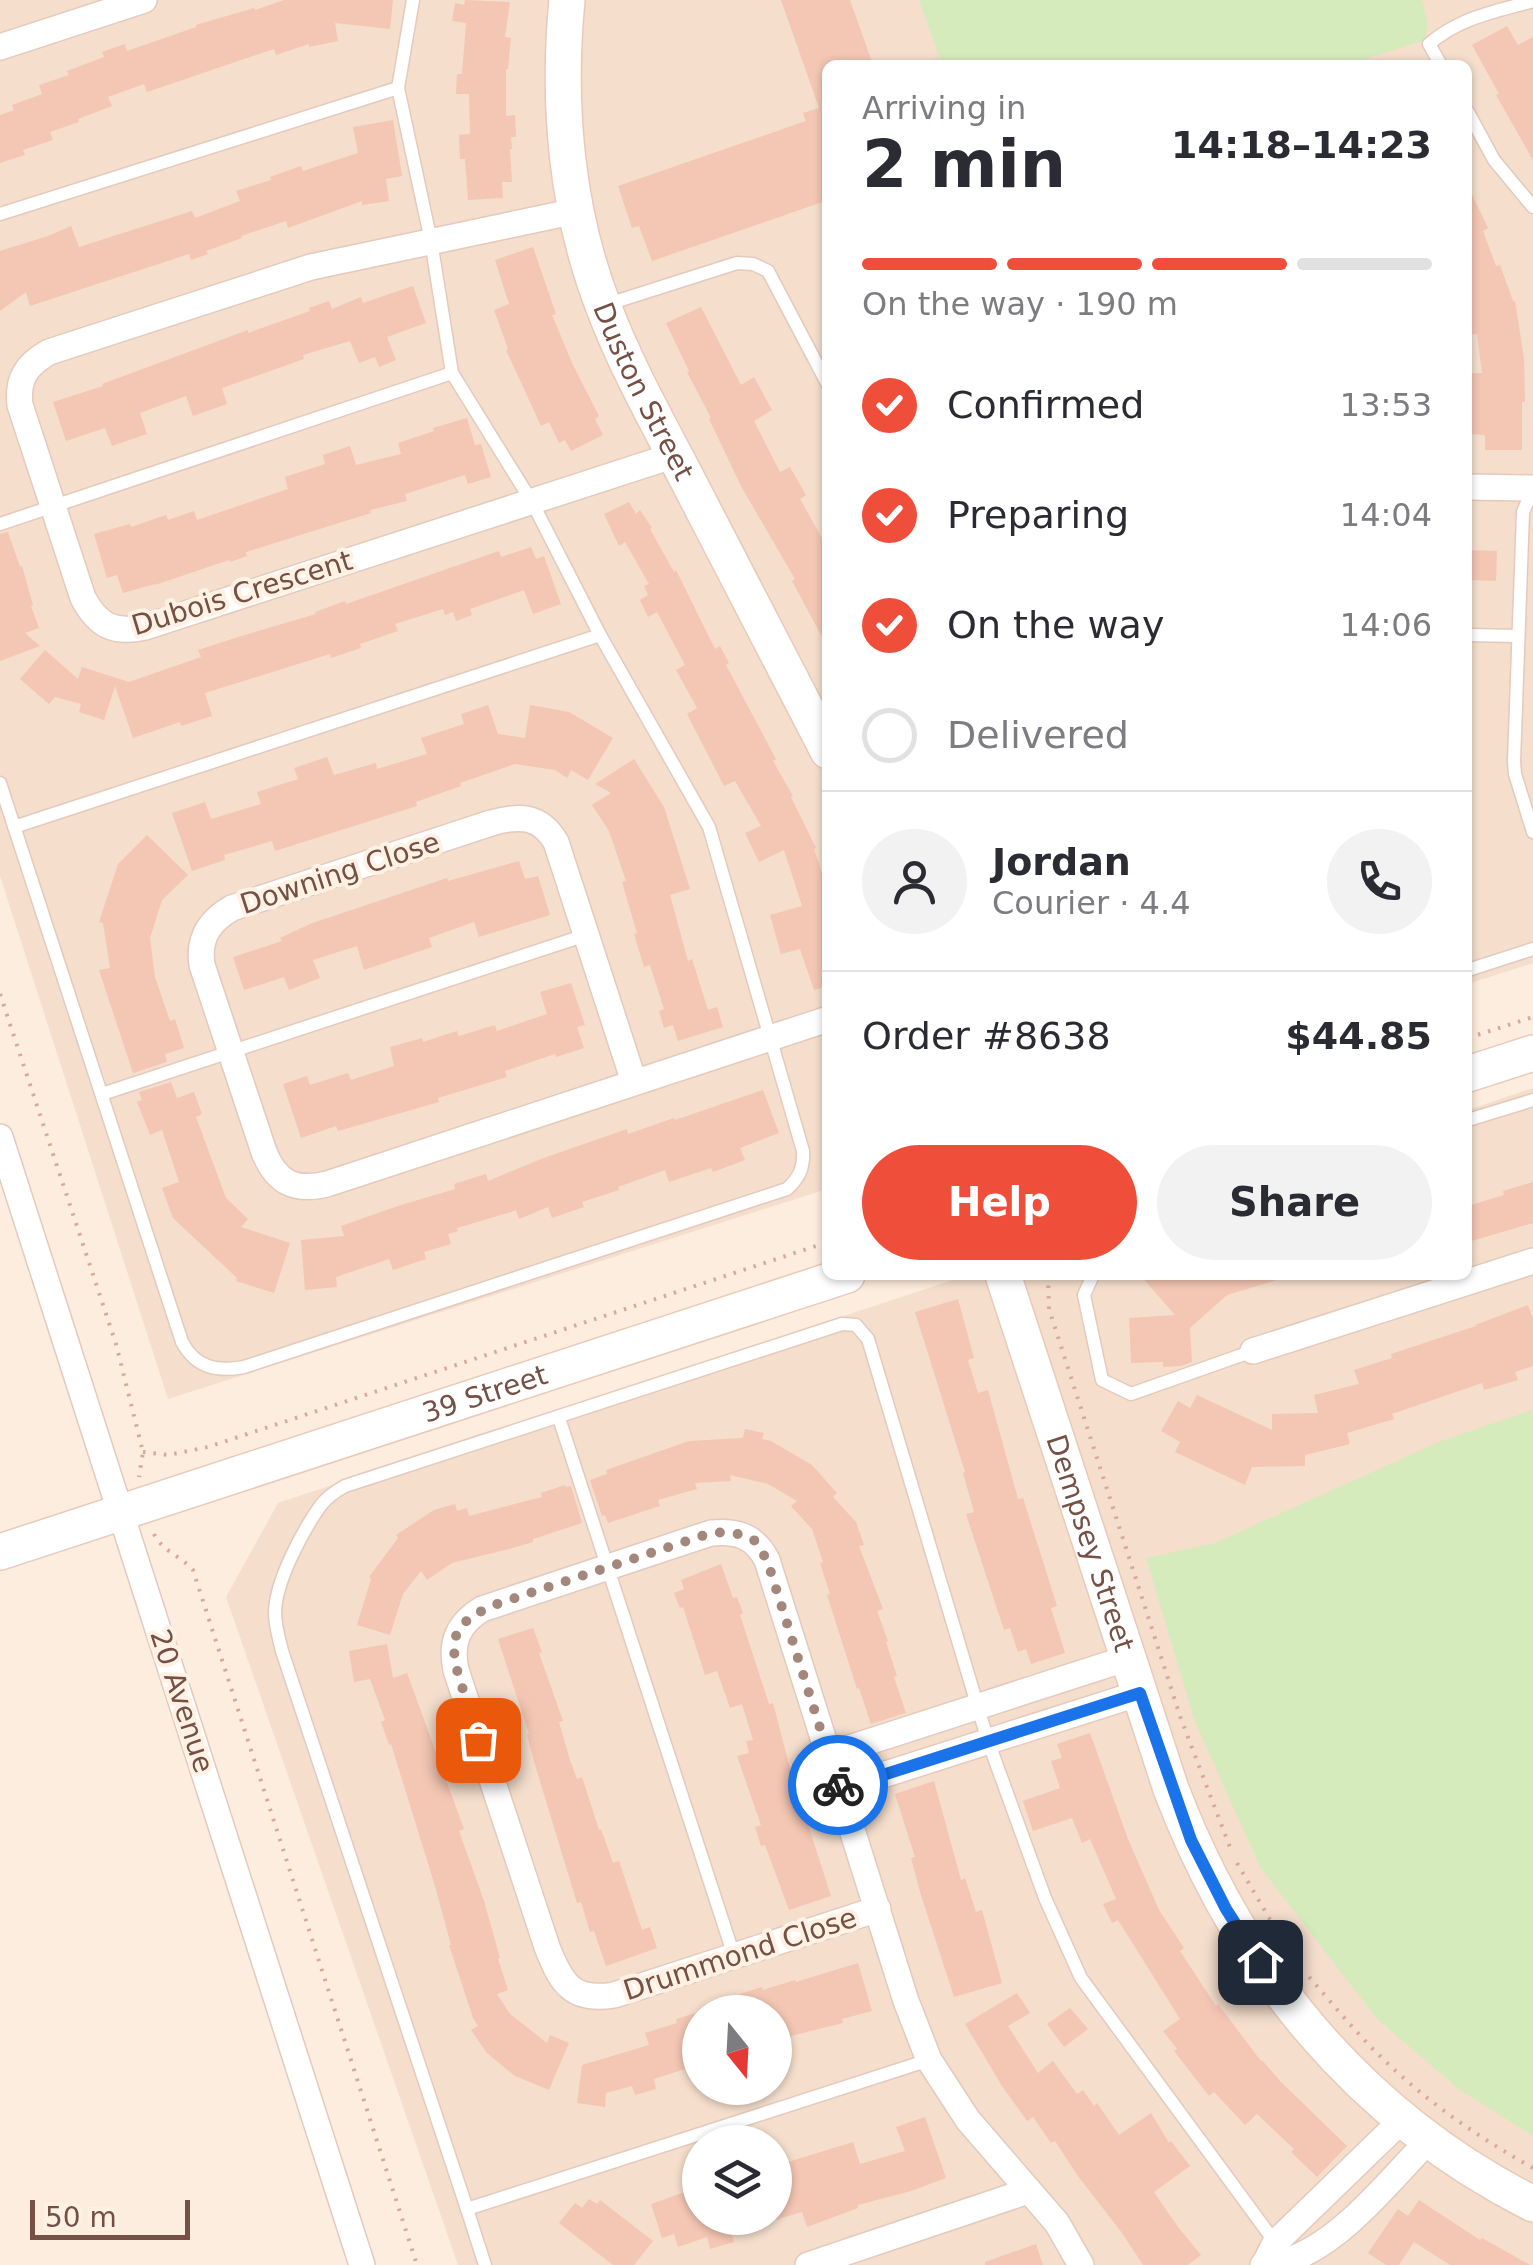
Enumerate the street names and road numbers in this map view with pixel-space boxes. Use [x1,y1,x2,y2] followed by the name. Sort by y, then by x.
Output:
[587,297,701,486] street label: Duston Street
[128,544,356,642] street label: Dubois Crescent
[236,825,444,921] street label: Downing Close
[418,1358,552,1429] street label: 39 Street
[1040,1430,1141,1656] street label: Dempsey Street
[143,1625,221,1777] street label: 20 Avenue
[619,1901,861,2007] street label: Drummond Close

